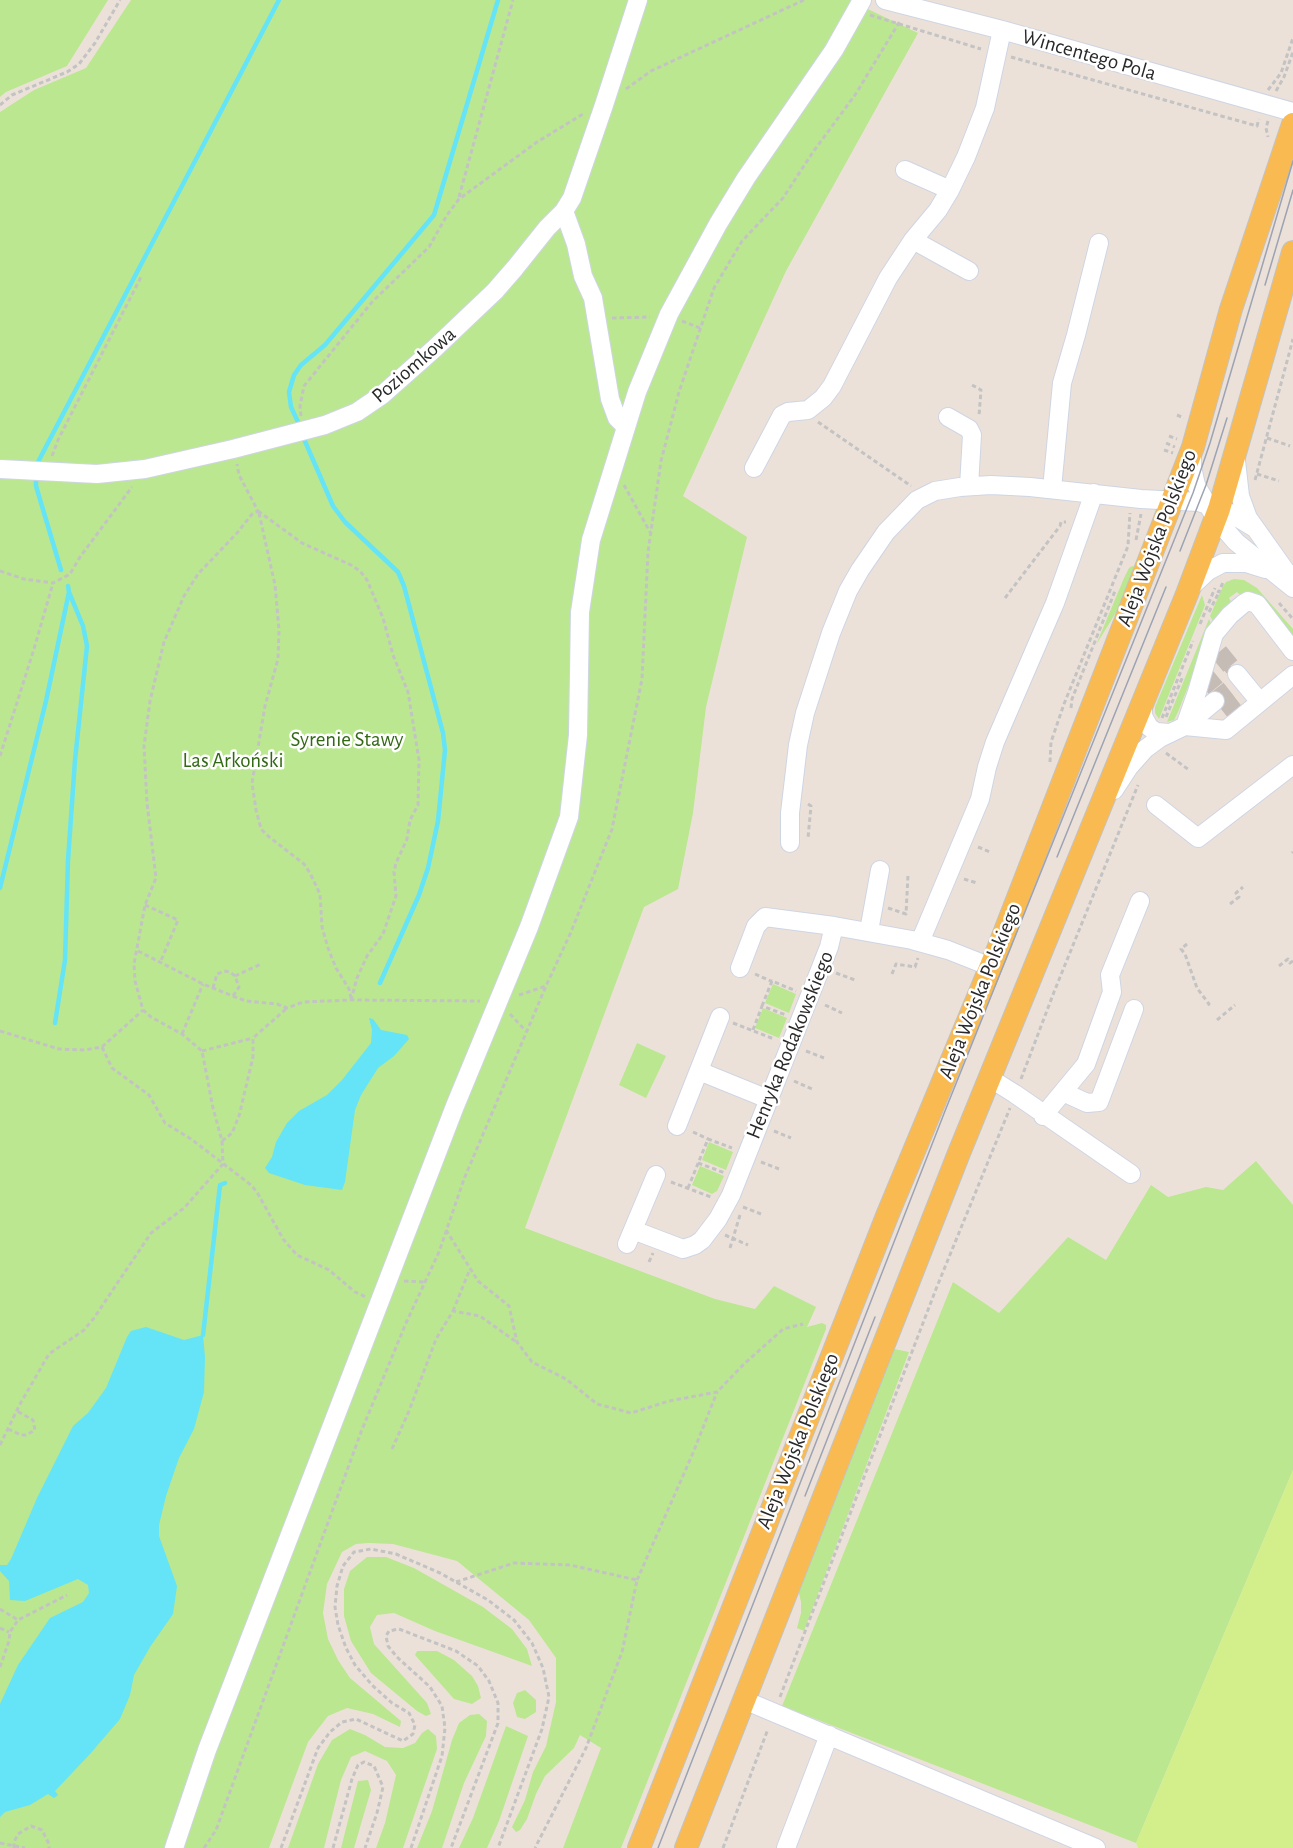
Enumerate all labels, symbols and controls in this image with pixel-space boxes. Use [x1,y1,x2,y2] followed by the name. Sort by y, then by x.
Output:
[1019,24,1159,86] street label: Wincentego Pola
[367,322,461,408] street label: Poziomkowa
[1112,446,1202,630] street label: Aleja Wojska Polskiego
[290,727,404,753] park label: Syrenie Stawy
[182,748,284,774] park label: Las Arkoński
[933,899,1027,1083] street label: Aleja Wojska Polskiego
[741,947,839,1143] street label: Henryka Rodakowskiego
[751,1349,845,1533] street label: Aleja Wojska Polskiego

